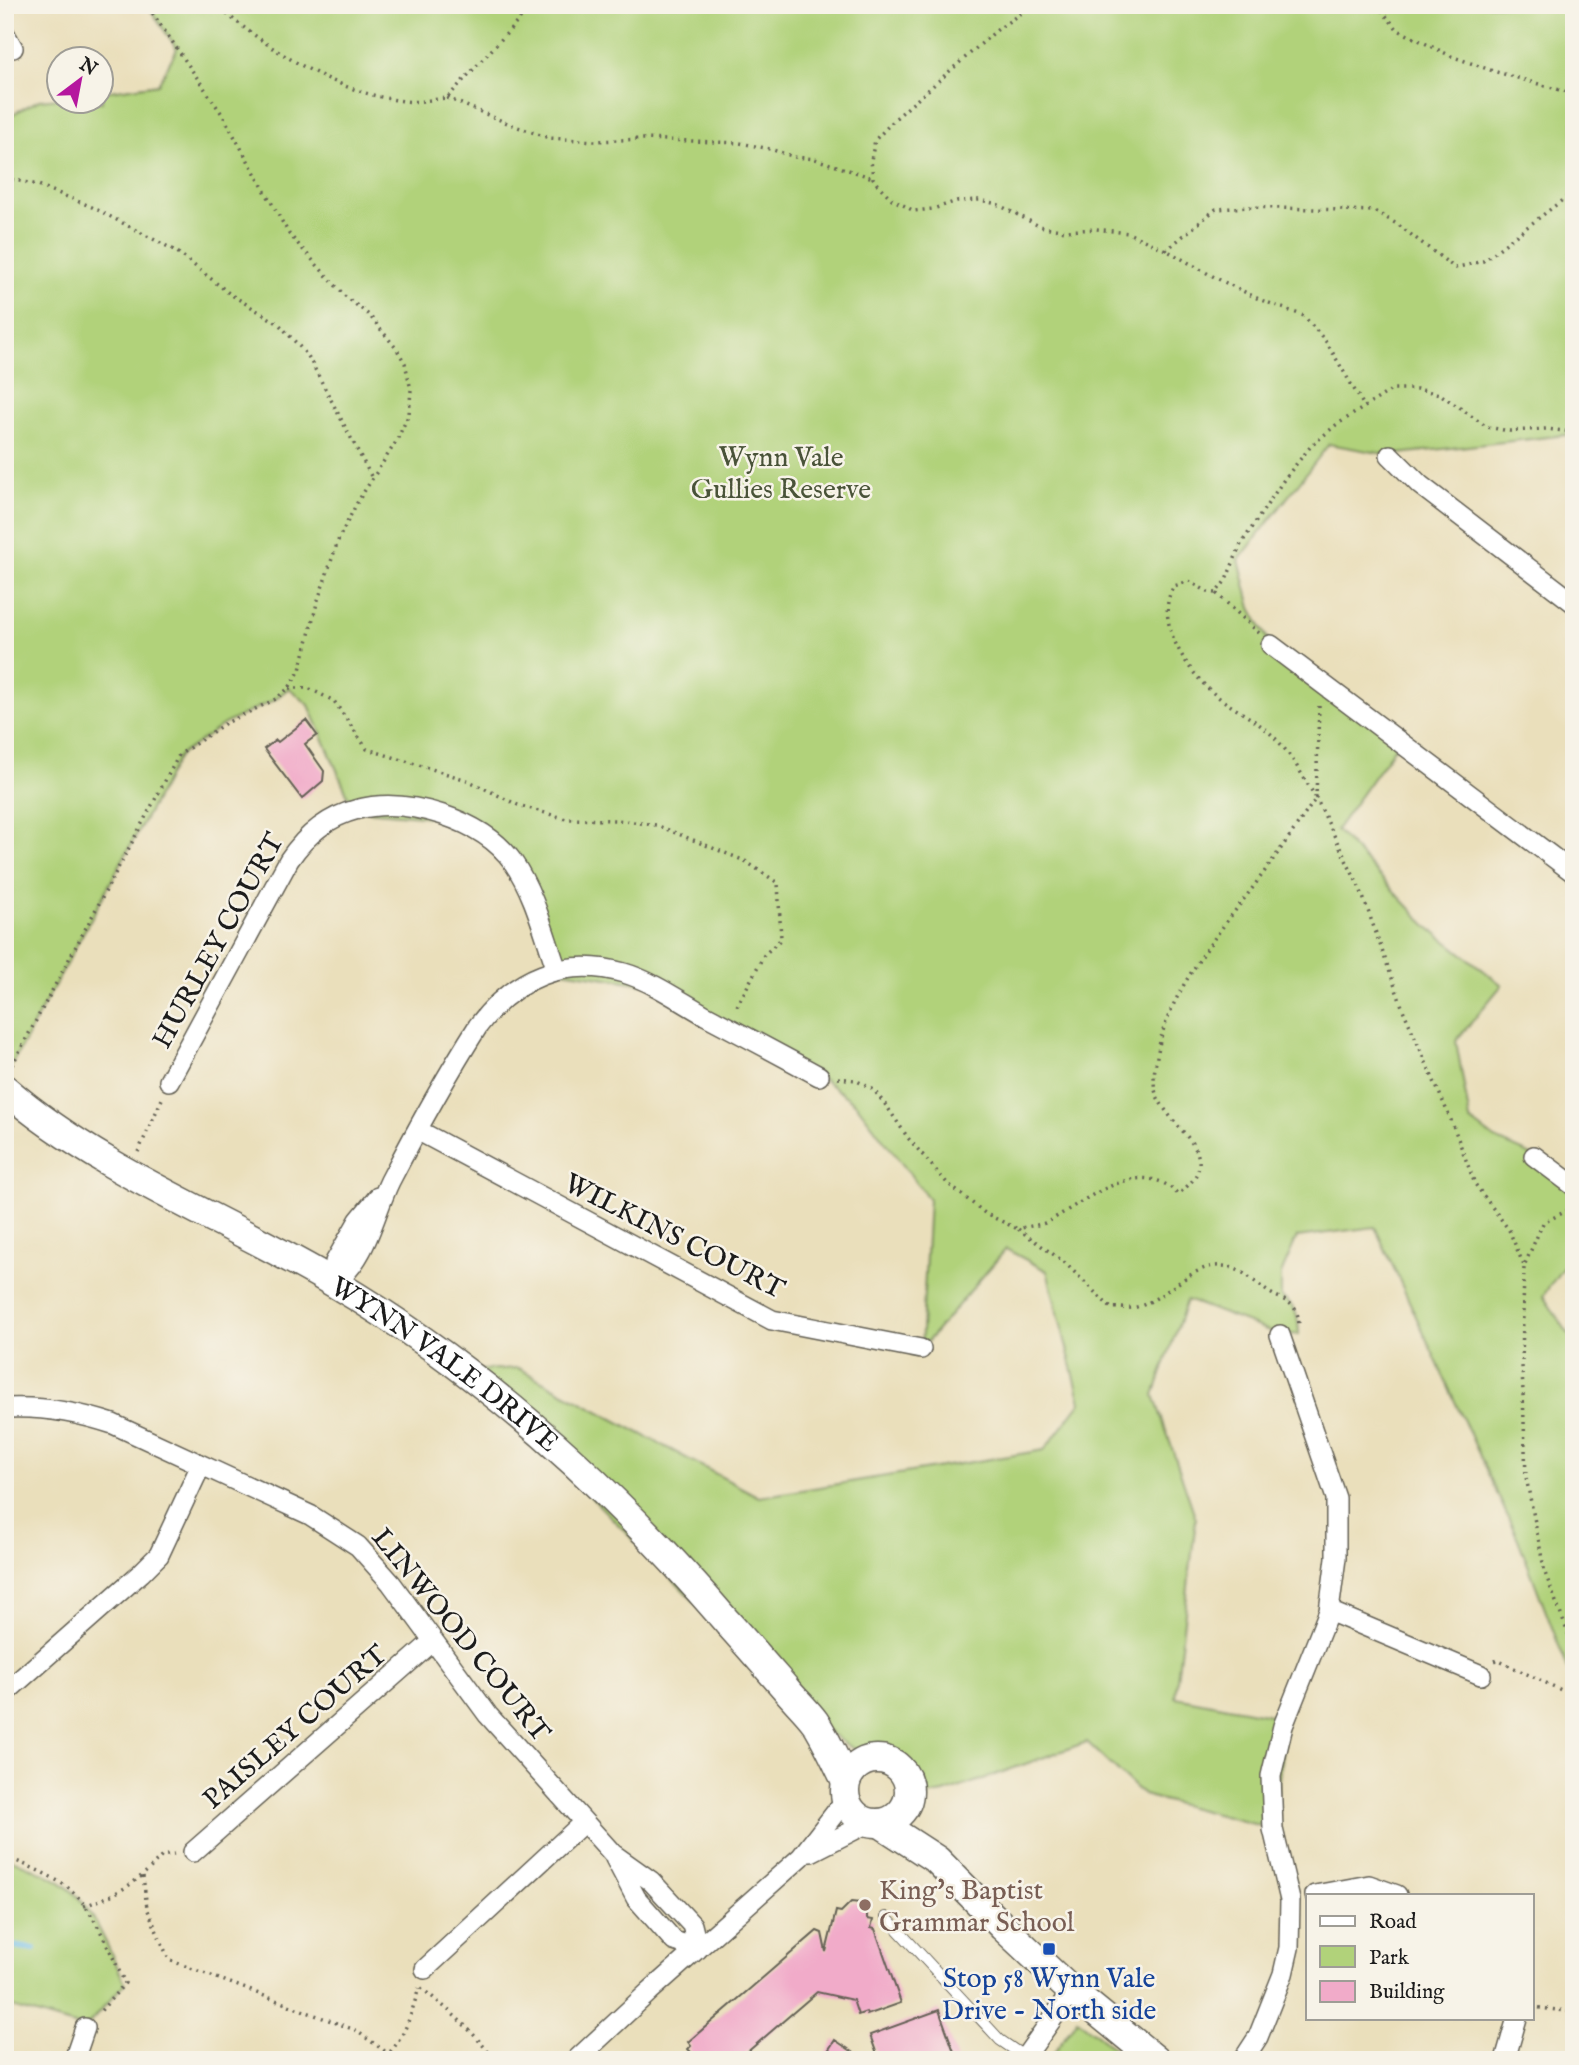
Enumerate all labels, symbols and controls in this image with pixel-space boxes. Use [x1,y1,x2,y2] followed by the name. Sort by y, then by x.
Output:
[46,46,116,116] north arrow
[74,52,102,82] text: N
[691,441,871,508] park label: Wynn Vale Gullies Reserve
[145,827,293,1055] street label: HURLEY COURT
[558,1166,791,1308] street label: WILKINS COURT
[323,1270,565,1461] street label: WYNN VALE DRIVE
[363,1522,557,1750] street label: LINWOOD COURT
[196,1638,395,1817] street label: PAISLEY COURT
[879,1874,1075,1941] place label: King's Baptist Grammar School
[1306,1894,1534,2020] legend
[857,1897,873,1913] marker: King's Baptist Grammar School
[1369,1909,1417,1936] text: Road
[1041,1941,1057,1957] marker: Stop 58 Wynn Vale Drive - North side
[1369,1945,1410,1972] text: Park
[942,1962,1157,2029] place label: Stop 58 Wynn Vale Drive - North side
[1369,1979,1445,2006] text: Building

